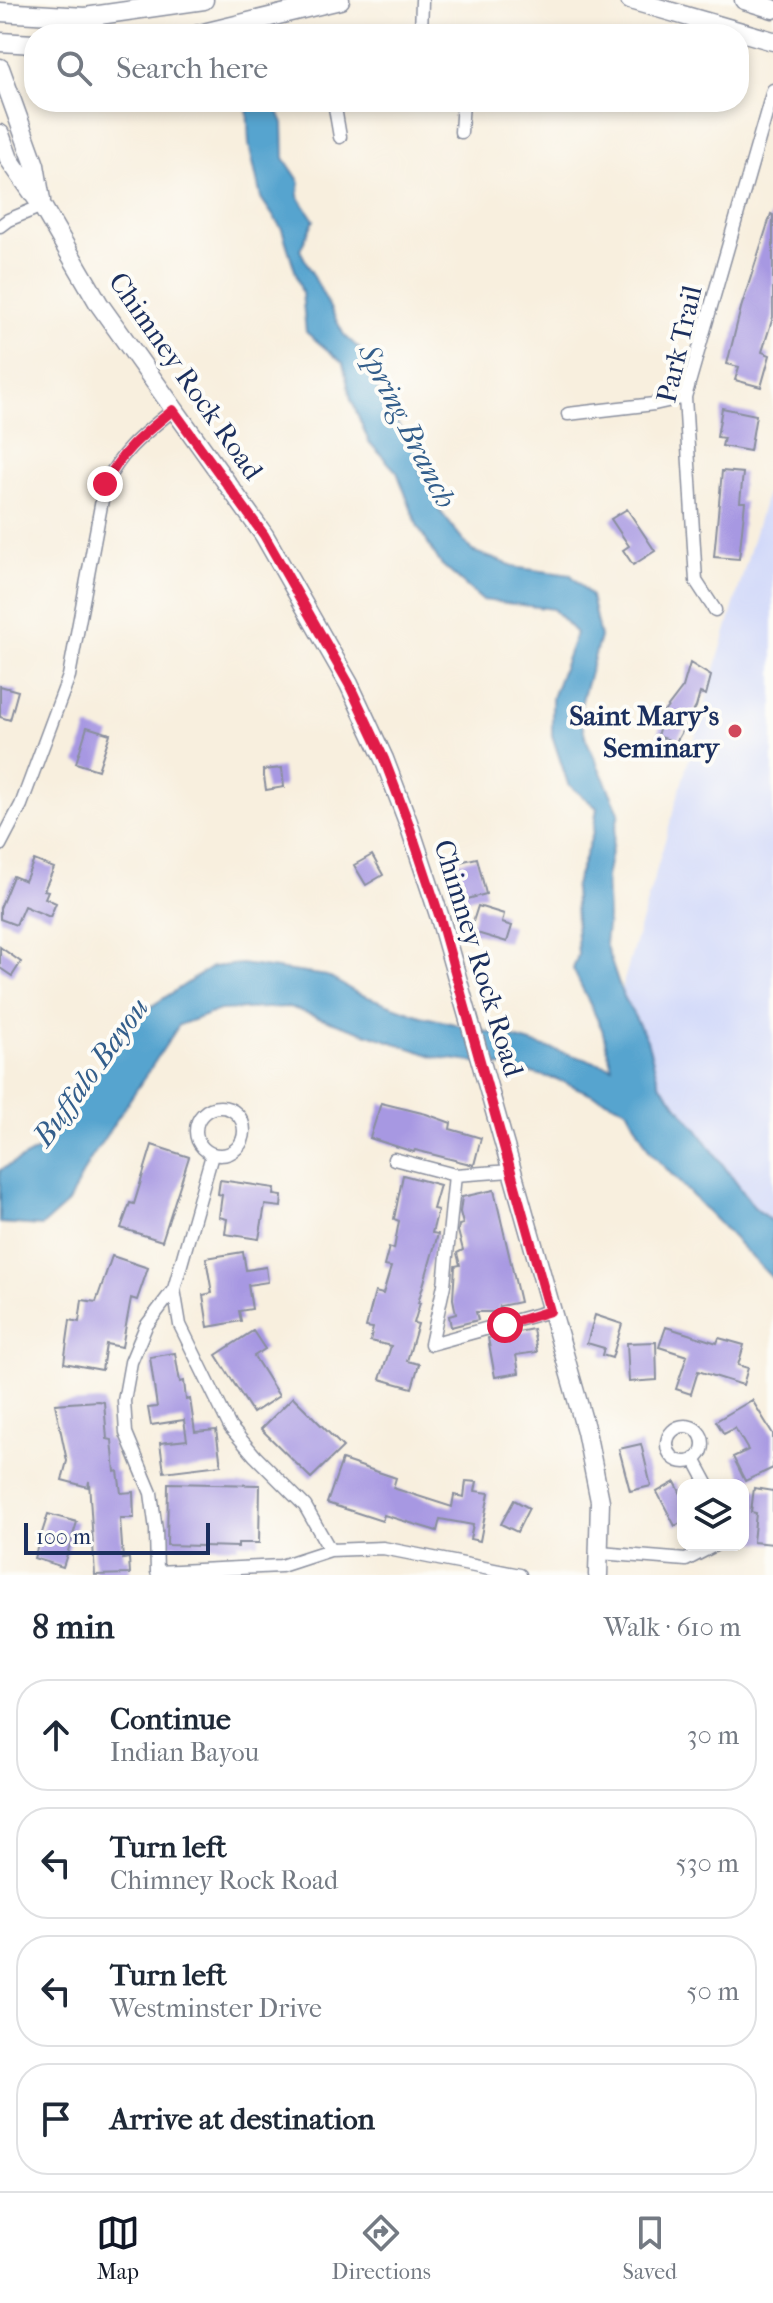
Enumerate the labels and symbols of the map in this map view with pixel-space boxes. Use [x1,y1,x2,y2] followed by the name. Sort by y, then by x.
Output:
[102,266,270,487] street label: Chimney Rock Road
[649,282,709,406] street label: Park Trail
[350,337,463,514] water label: Spring Branch
[87,466,123,502] route end
[569,699,721,764] place label: Saint Mary's Seminary
[726,722,744,740] marker: Saint Mary's Seminary
[427,836,531,1081] street label: Chimney Rock Road
[24,991,156,1154] water label: Buffalo Bayou
[487,1307,523,1343] route start
[24,1519,210,1555] scale bar

